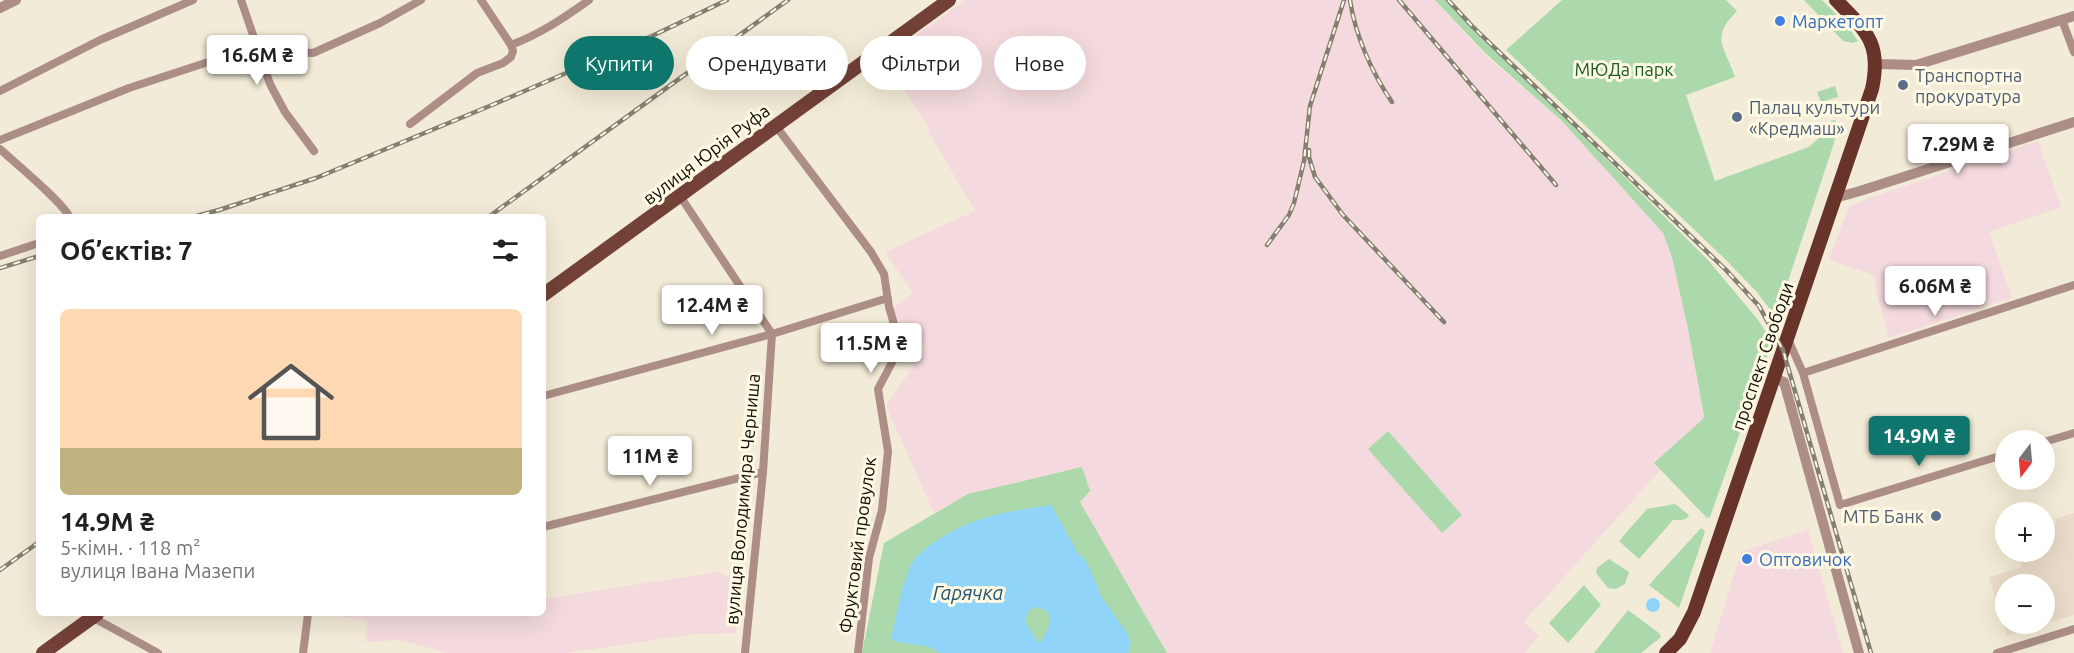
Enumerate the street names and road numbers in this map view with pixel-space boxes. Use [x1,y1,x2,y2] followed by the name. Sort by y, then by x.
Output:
[639,100,773,208] street label: вулиця Юрія Руфа
[1727,279,1797,433] street label: проспект Свободи
[721,372,763,626] street label: вулиця Володимира Черниша
[835,456,879,634] street label: Фруктовий провулок

